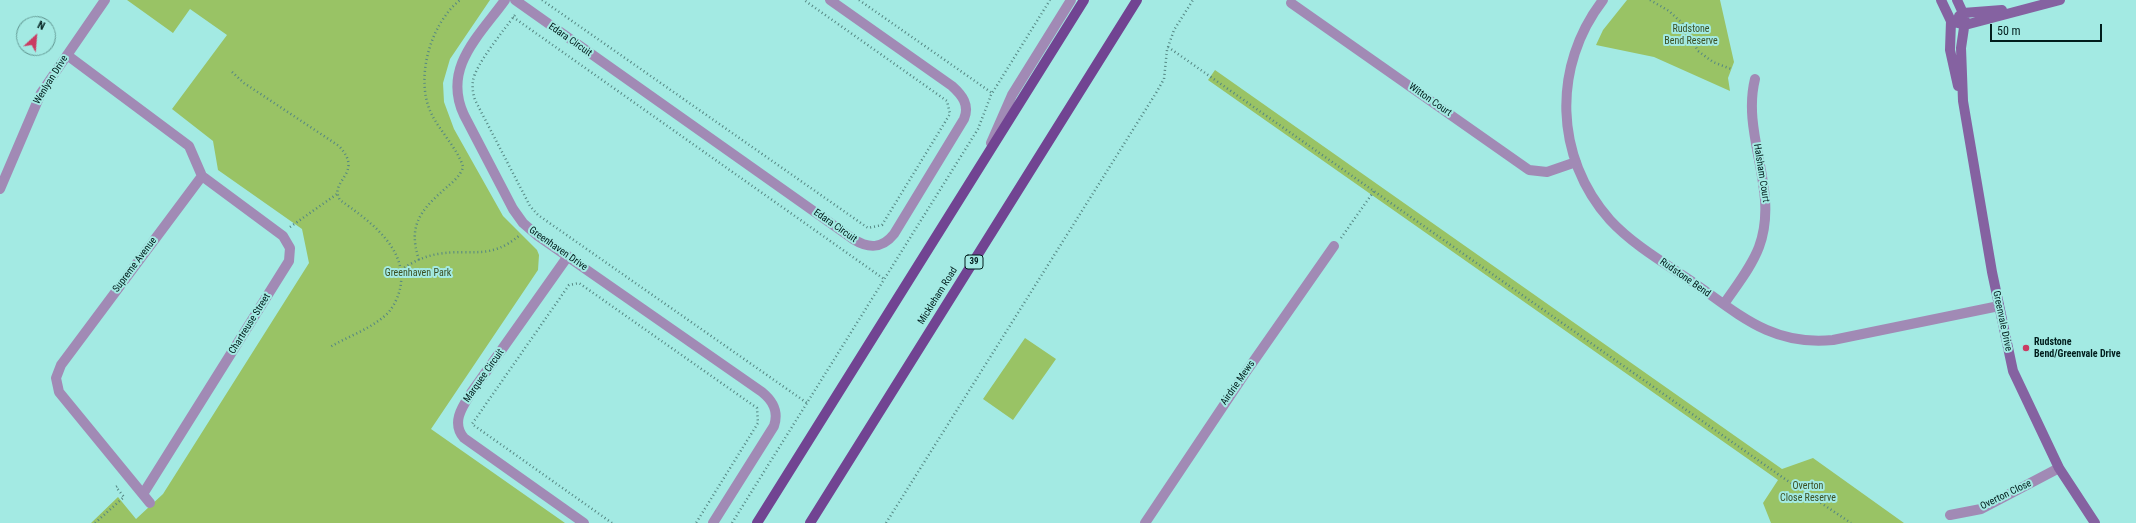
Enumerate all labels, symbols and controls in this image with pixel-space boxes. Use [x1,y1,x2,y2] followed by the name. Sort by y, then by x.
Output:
[16,16,56,56] north arrow
[1992,16,2104,42] scale bar
[35,18,47,33] text: N
[546,21,594,59] street label: Edara Circuit
[1664,23,1718,46] park label: Rudstone Bend Reserve
[1997,24,2021,38] text: 50 m
[31,53,71,107] street label: Wenlyan Drive
[1406,81,1454,119] street label: Witton Court
[1750,143,1772,203] street label: Halsham Court
[811,207,859,245] street label: Edara Circuit
[526,224,590,274] street label: Greenhaven Drive
[110,235,160,295] street label: Supreme Avenue
[965,255,983,269] road number: 39
[1657,256,1713,300] street label: Rudstone Bend
[916,265,960,327] street label: Mickleham Road
[385,267,451,279] park label: Greenhaven Park
[1990,290,2014,352] street label: Greenvale Drive
[227,292,273,356] street label: Chartreuse Street
[2034,336,2121,360] place label: Rudstone Bend/Greenvale Drive
[2021,343,2031,353] marker: Rudstone Bend/Greenvale Drive
[461,347,507,405] street label: Marquee Circuit
[1218,358,1258,408] street label: Airdrie Mews
[1978,477,2034,513] street label: Overton Close
[1780,480,1836,504] park label: Overton Close Reserve

